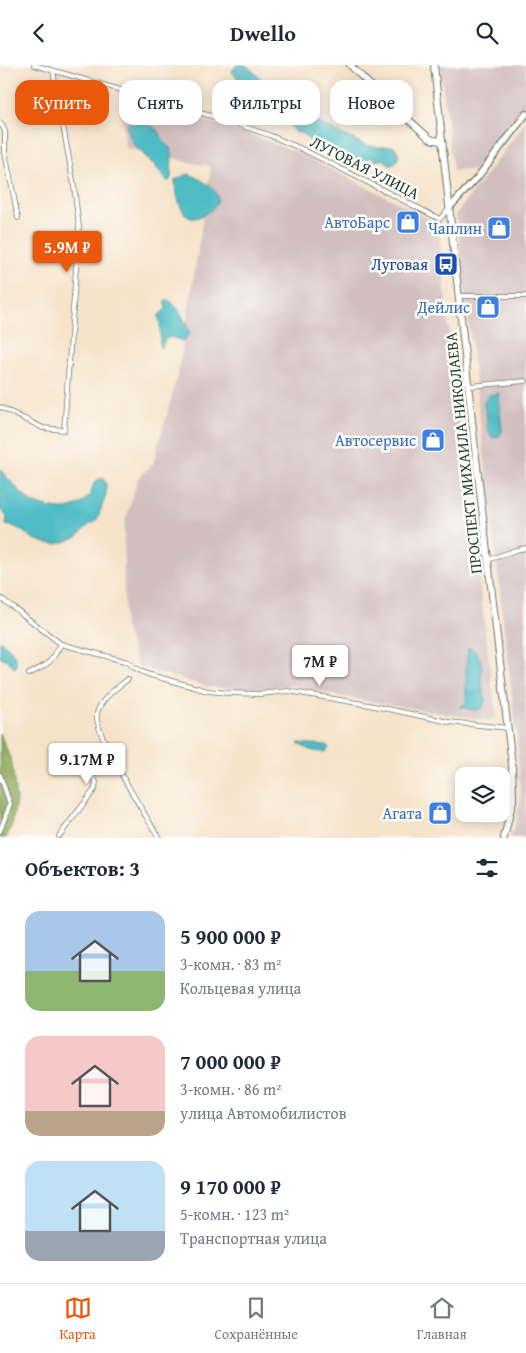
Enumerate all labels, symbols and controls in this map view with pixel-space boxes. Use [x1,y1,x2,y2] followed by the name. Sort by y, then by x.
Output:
[230,17,296,49] text: Dwello
[25,19,53,47] icon: back
[473,19,501,47] icon: search
[15,80,109,125] chip: Купить
[119,80,202,125] chip: Снять
[212,80,320,125] chip: Фильтры
[330,80,413,125] chip: Новое
[306,129,424,205] street label: ЛУГОВАЯ УЛИЦА
[395,209,421,235] shop icon: АвтоБарс
[324,210,390,234] place label: АвтоБарс
[486,215,512,241] shop icon: Чаплин
[428,216,482,240] place label: Чаплин
[26,231,108,273] pin: 5.9M ₽
[44,235,90,259] text: 5.9M ₽
[433,251,459,277] bus stop icon: Луговая
[371,252,428,276] place label: Луговая
[475,294,501,320] shop icon: Дейлис
[416,295,470,319] place label: Дейлис
[438,331,488,575] street label: ПРОСПЕКТ МИХАИЛА НИКОЛАЕВА
[420,427,446,453] shop icon: Автосервис
[335,428,416,452] place label: Автосервис
[290,645,350,687] pin: 7M ₽
[303,649,337,673] text: 7M ₽
[41,743,133,785] pin: 9.17M ₽
[60,747,114,771] text: 9.17M ₽
[455,767,510,822] map controls
[455,767,510,822] button: layers
[427,800,453,826] shop icon: Агата
[383,801,422,825] place label: Агата
[25,853,140,884] text: Объектов: 3
[473,854,501,882] icon: filters
[180,921,281,952] text: 5 900 000 ₽
[65,931,125,991] icon: home
[180,952,281,976] text: 3-комн. · 83 m²
[180,976,301,1000] text: Кольцевая улица
[180,1046,281,1077] text: 7 000 000 ₽
[65,1056,125,1116] icon: home
[180,1077,281,1101] text: 3-комн. · 86 m²
[180,1101,347,1125] text: улица Автомобилистов
[180,1171,281,1202] text: 9 170 000 ₽
[65,1181,125,1241] icon: home
[180,1202,289,1226] text: 5-комн. · 123 m²
[180,1226,327,1250] text: Транспортная улица
[59,1294,96,1344] tab: Карта
[214,1294,298,1344] tab: Сохранённые
[417,1294,467,1344] tab: Главная

